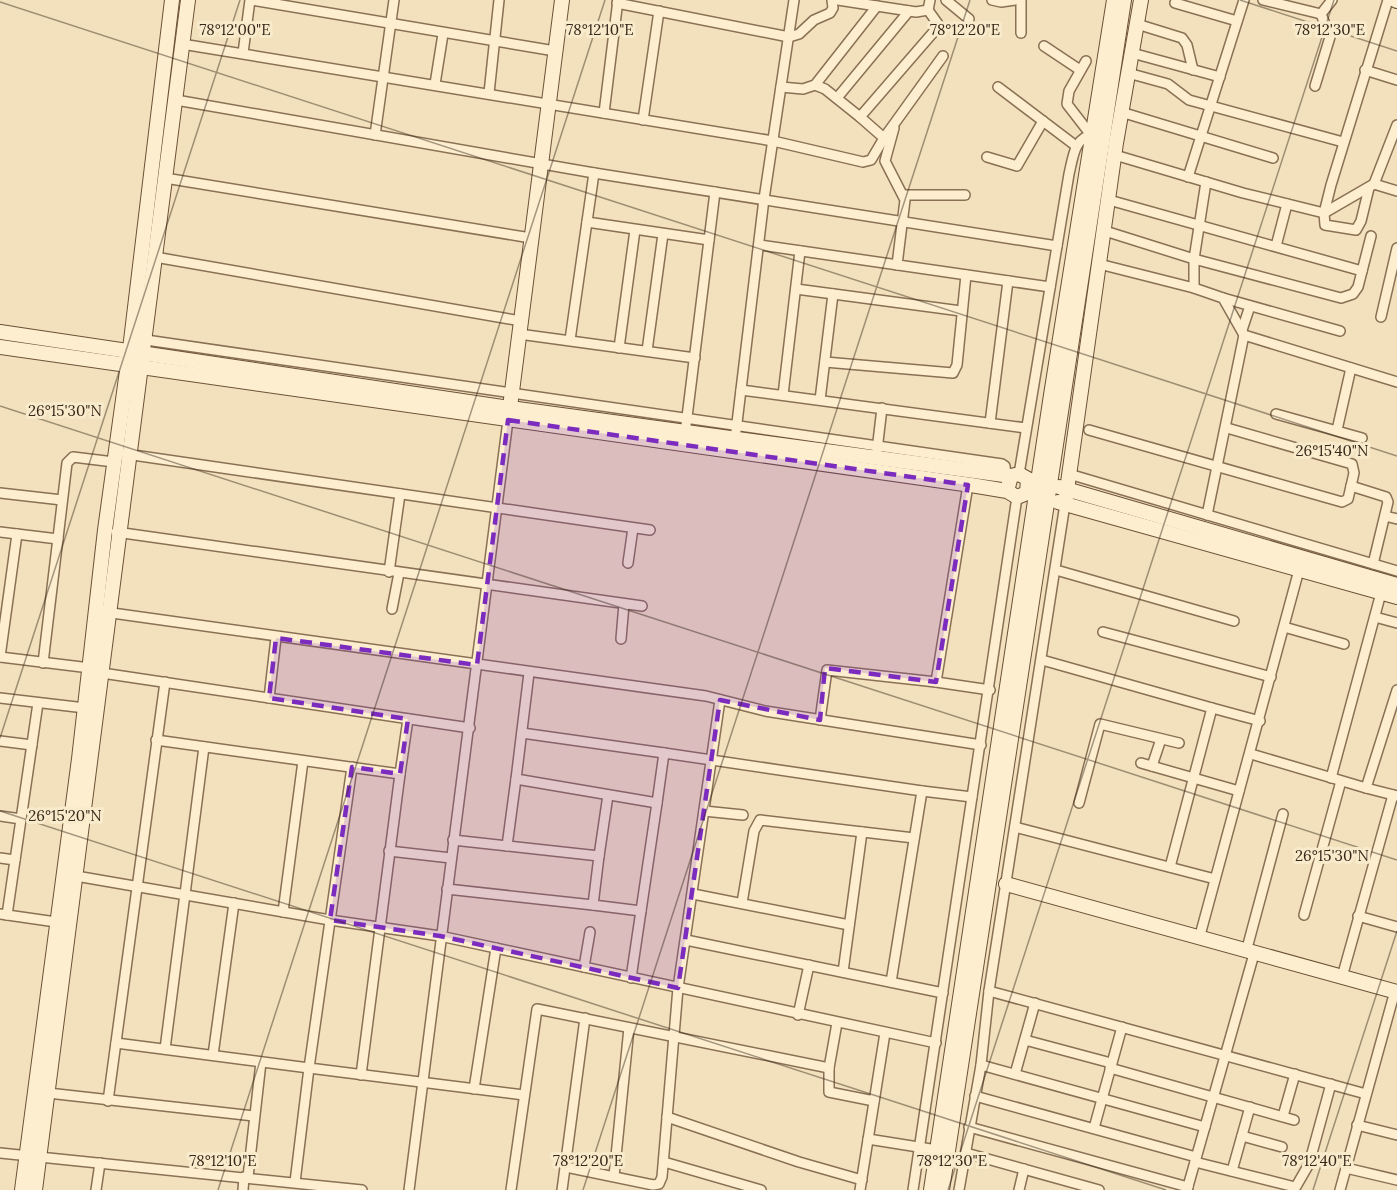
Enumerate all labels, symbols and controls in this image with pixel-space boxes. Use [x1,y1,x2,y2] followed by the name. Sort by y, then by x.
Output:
[199,20,271,39] text: 78°12'00"E
[566,20,634,39] text: 78°12'10"E
[930,20,1000,39] text: 78°12'20"E
[1295,20,1365,39] text: 78°12'30"E
[28,401,102,420] text: 26°15'30"N
[1296,441,1368,460] text: 26°15'40"N
[28,806,102,825] text: 26°15'20"N
[1295,846,1369,865] text: 26°15'30"N
[189,1151,257,1170] text: 78°12'10"E
[553,1151,623,1170] text: 78°12'20"E
[917,1151,987,1170] text: 78°12'30"E
[1282,1151,1352,1170] text: 78°12'40"E

